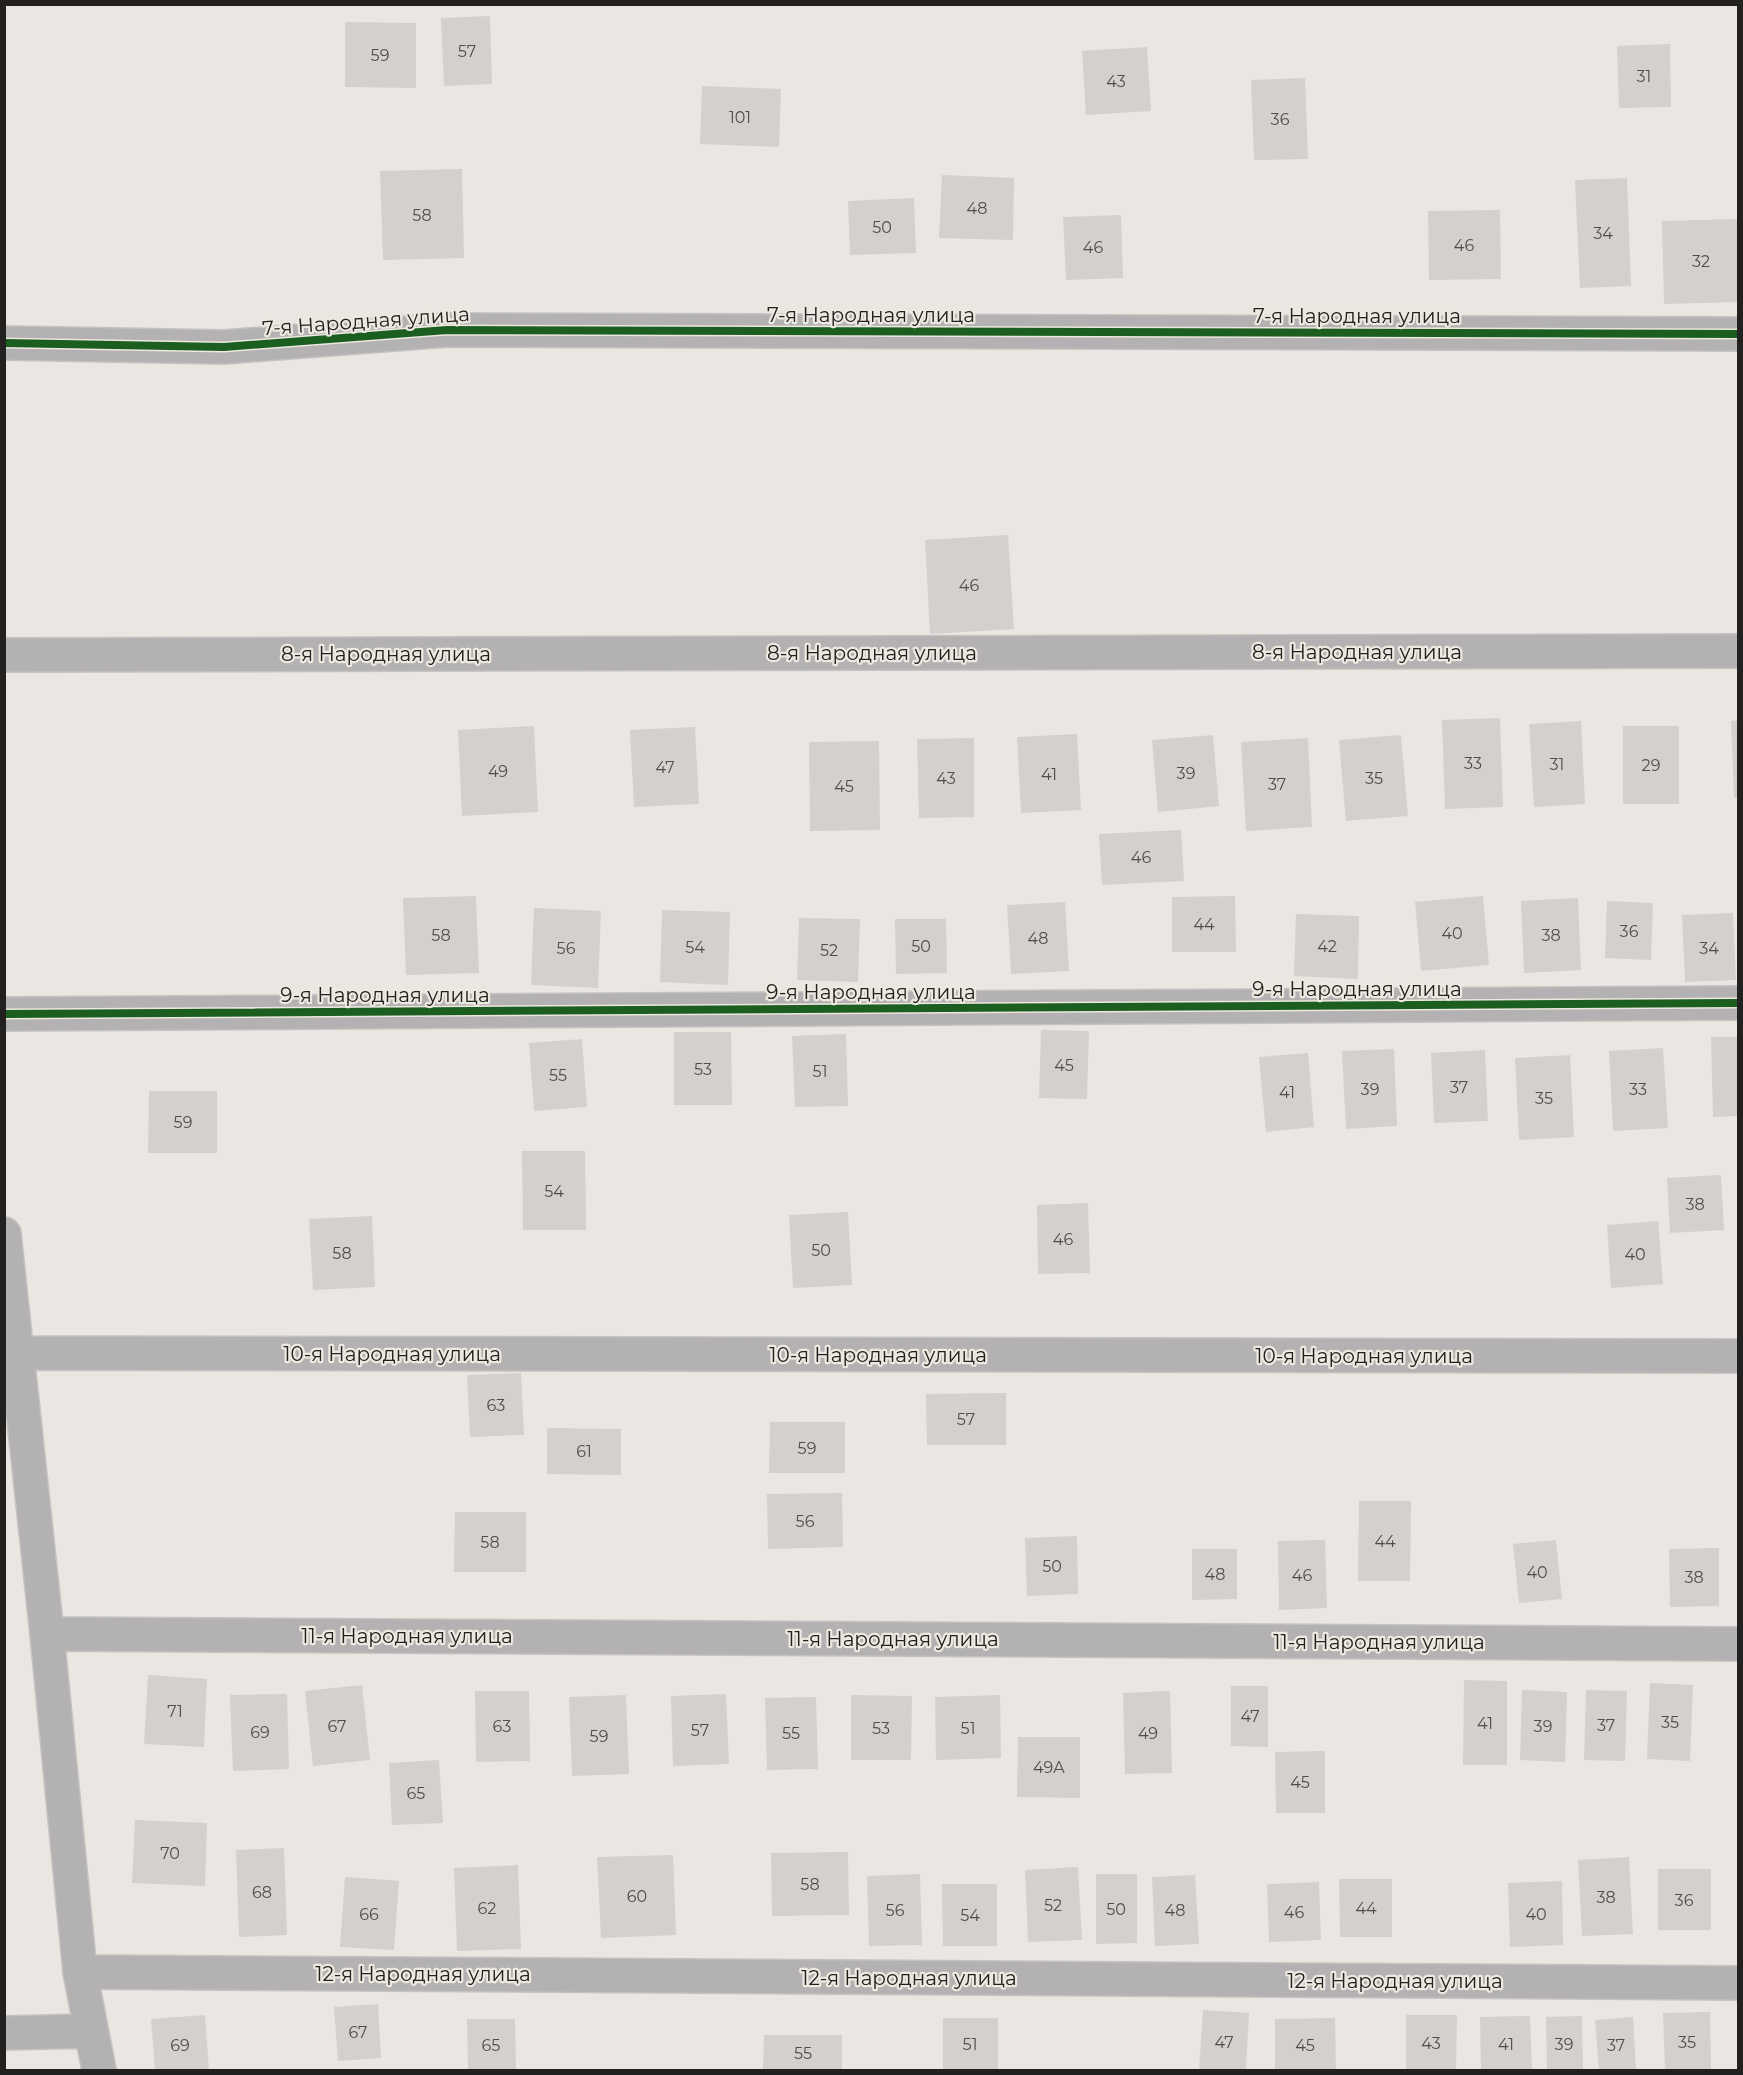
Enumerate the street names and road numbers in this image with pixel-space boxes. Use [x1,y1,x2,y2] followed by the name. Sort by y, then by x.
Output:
[262,302,470,340] street label: 7-я Народная улица
[767,303,975,327] street label: 7-я Народная улица
[1253,304,1461,328] street label: 7-я Народная улица
[1252,640,1462,664] street label: 8-я Народная улица
[767,641,977,665] street label: 8-я Народная улица
[281,642,491,666] street label: 8-я Народная улица
[1252,977,1462,1001] street label: 9-я Народная улица
[766,980,976,1004] street label: 9-я Народная улица
[280,983,490,1007] street label: 9-я Народная улица
[283,1342,501,1366] street label: 10-я Народная улица
[769,1343,987,1367] street label: 10-я Народная улица
[1255,1344,1473,1368] street label: 10-я Народная улица
[301,1624,513,1648] street label: 11-я Народная улица
[787,1627,999,1651] street label: 11-я Народная улица
[1273,1630,1485,1654] street label: 11-я Народная улица
[315,1962,531,1986] street label: 12-я Народная улица
[801,1966,1017,1990] street label: 12-я Народная улица
[1287,1969,1503,1993] street label: 12-я Народная улица

